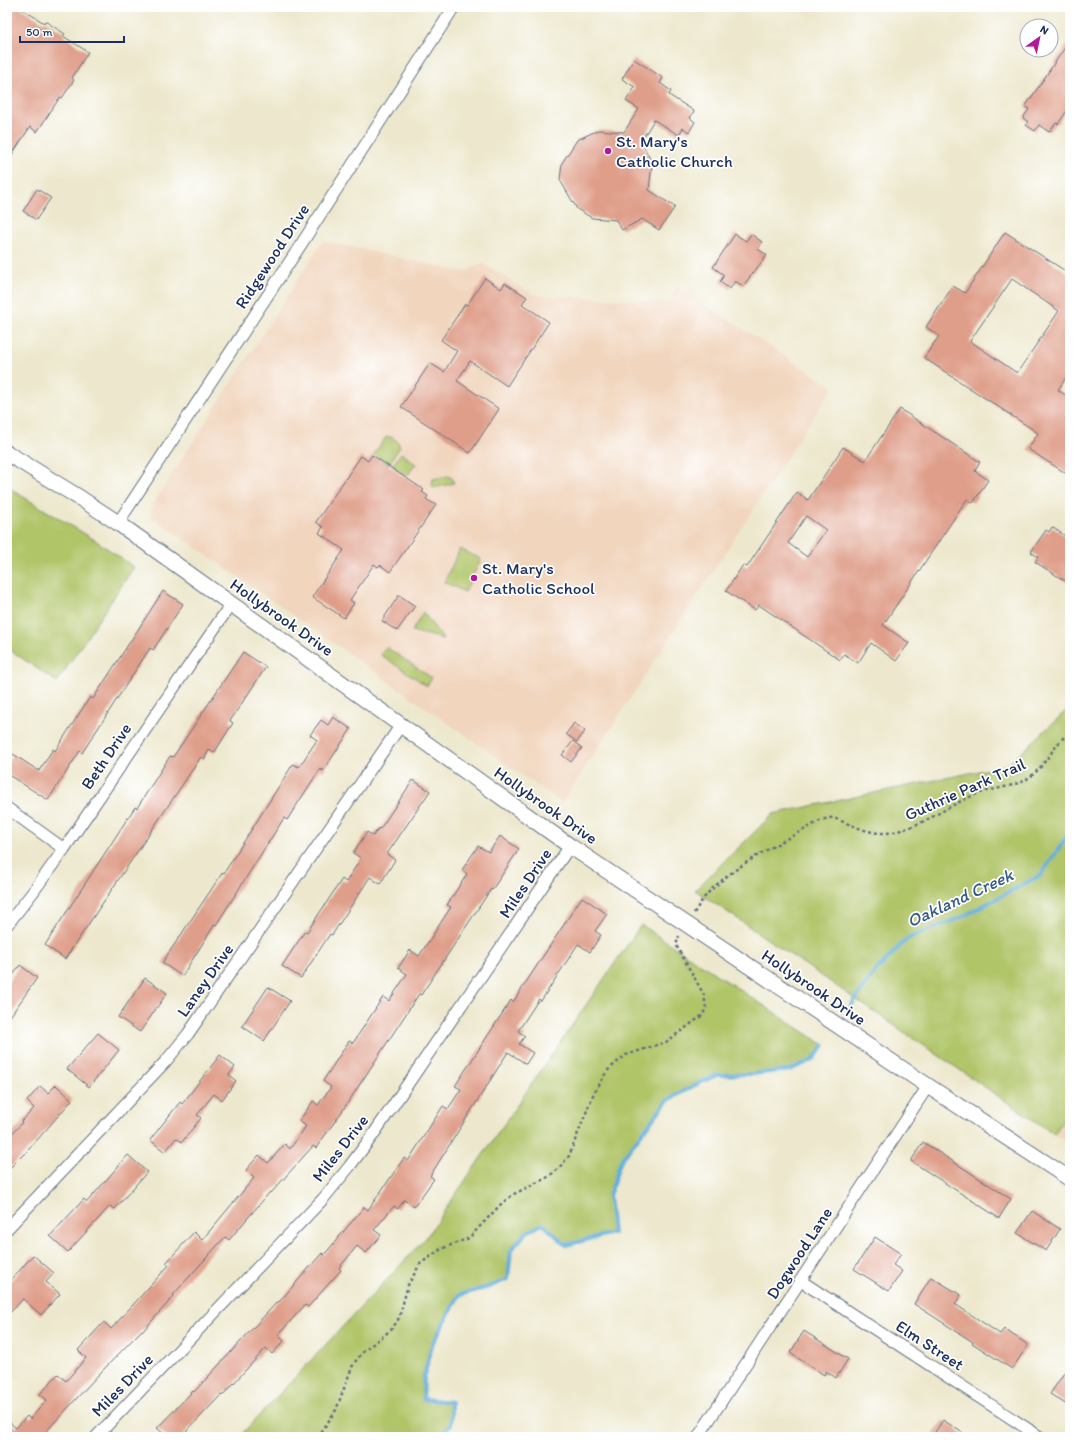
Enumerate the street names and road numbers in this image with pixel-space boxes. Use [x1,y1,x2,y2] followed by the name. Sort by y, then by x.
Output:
[231,200,313,312] street label: Ridgewood Drive
[226,574,338,660] street label: Hollybrook Drive
[76,719,136,793] street label: Beth Drive
[901,753,1029,825] street label: Guthrie Park Trail
[490,762,602,848] street label: Hollybrook Drive
[494,844,556,922] street label: Miles Drive
[173,940,237,1020] street label: Laney Drive
[758,945,870,1029] street label: Hollybrook Drive
[308,1110,372,1186] street label: Miles Drive
[762,1203,836,1303] street label: Dogwood Lane
[892,1316,968,1375] street label: Elm Street
[87,1349,157,1421] street label: Miles Drive

